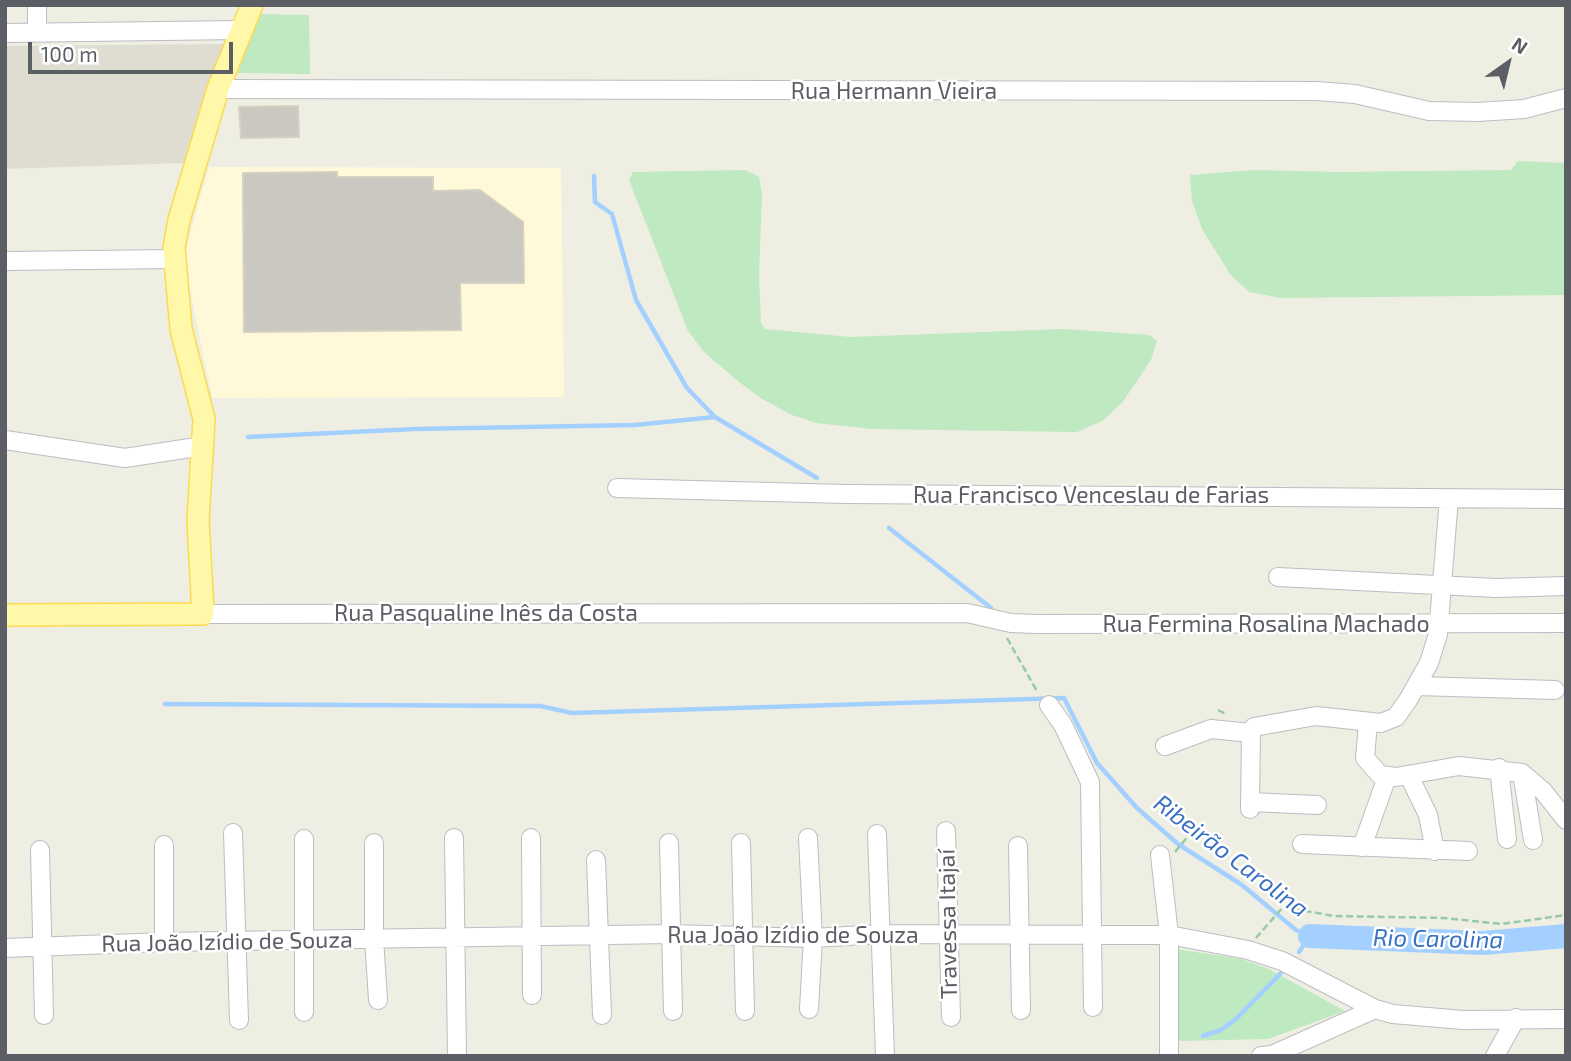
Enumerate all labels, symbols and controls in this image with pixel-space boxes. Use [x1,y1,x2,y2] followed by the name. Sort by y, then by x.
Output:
[32,28,236,72] scale bar
[1473,28,1543,98] north arrow
[1508,32,1532,59] text: N
[41,41,98,66] text: 100 m
[791,77,997,105] street label: Rua Hermann Vieira
[913,481,1269,509] street label: Rua Francisco Venceslau de Farias
[334,599,638,627] street label: Rua Pasqualine Inês da Costa
[1102,610,1430,638] street label: Rua Fermina Rosalina Machado
[1148,789,1314,923] water label: Ribeirão Carolina
[933,849,963,999] street label: Travessa Itajaí
[667,921,919,949] street label: Rua João Izídio de Souza
[1373,923,1503,955] water label: Rio Carolina
[101,926,353,958] street label: Rua João Izídio de Souza

